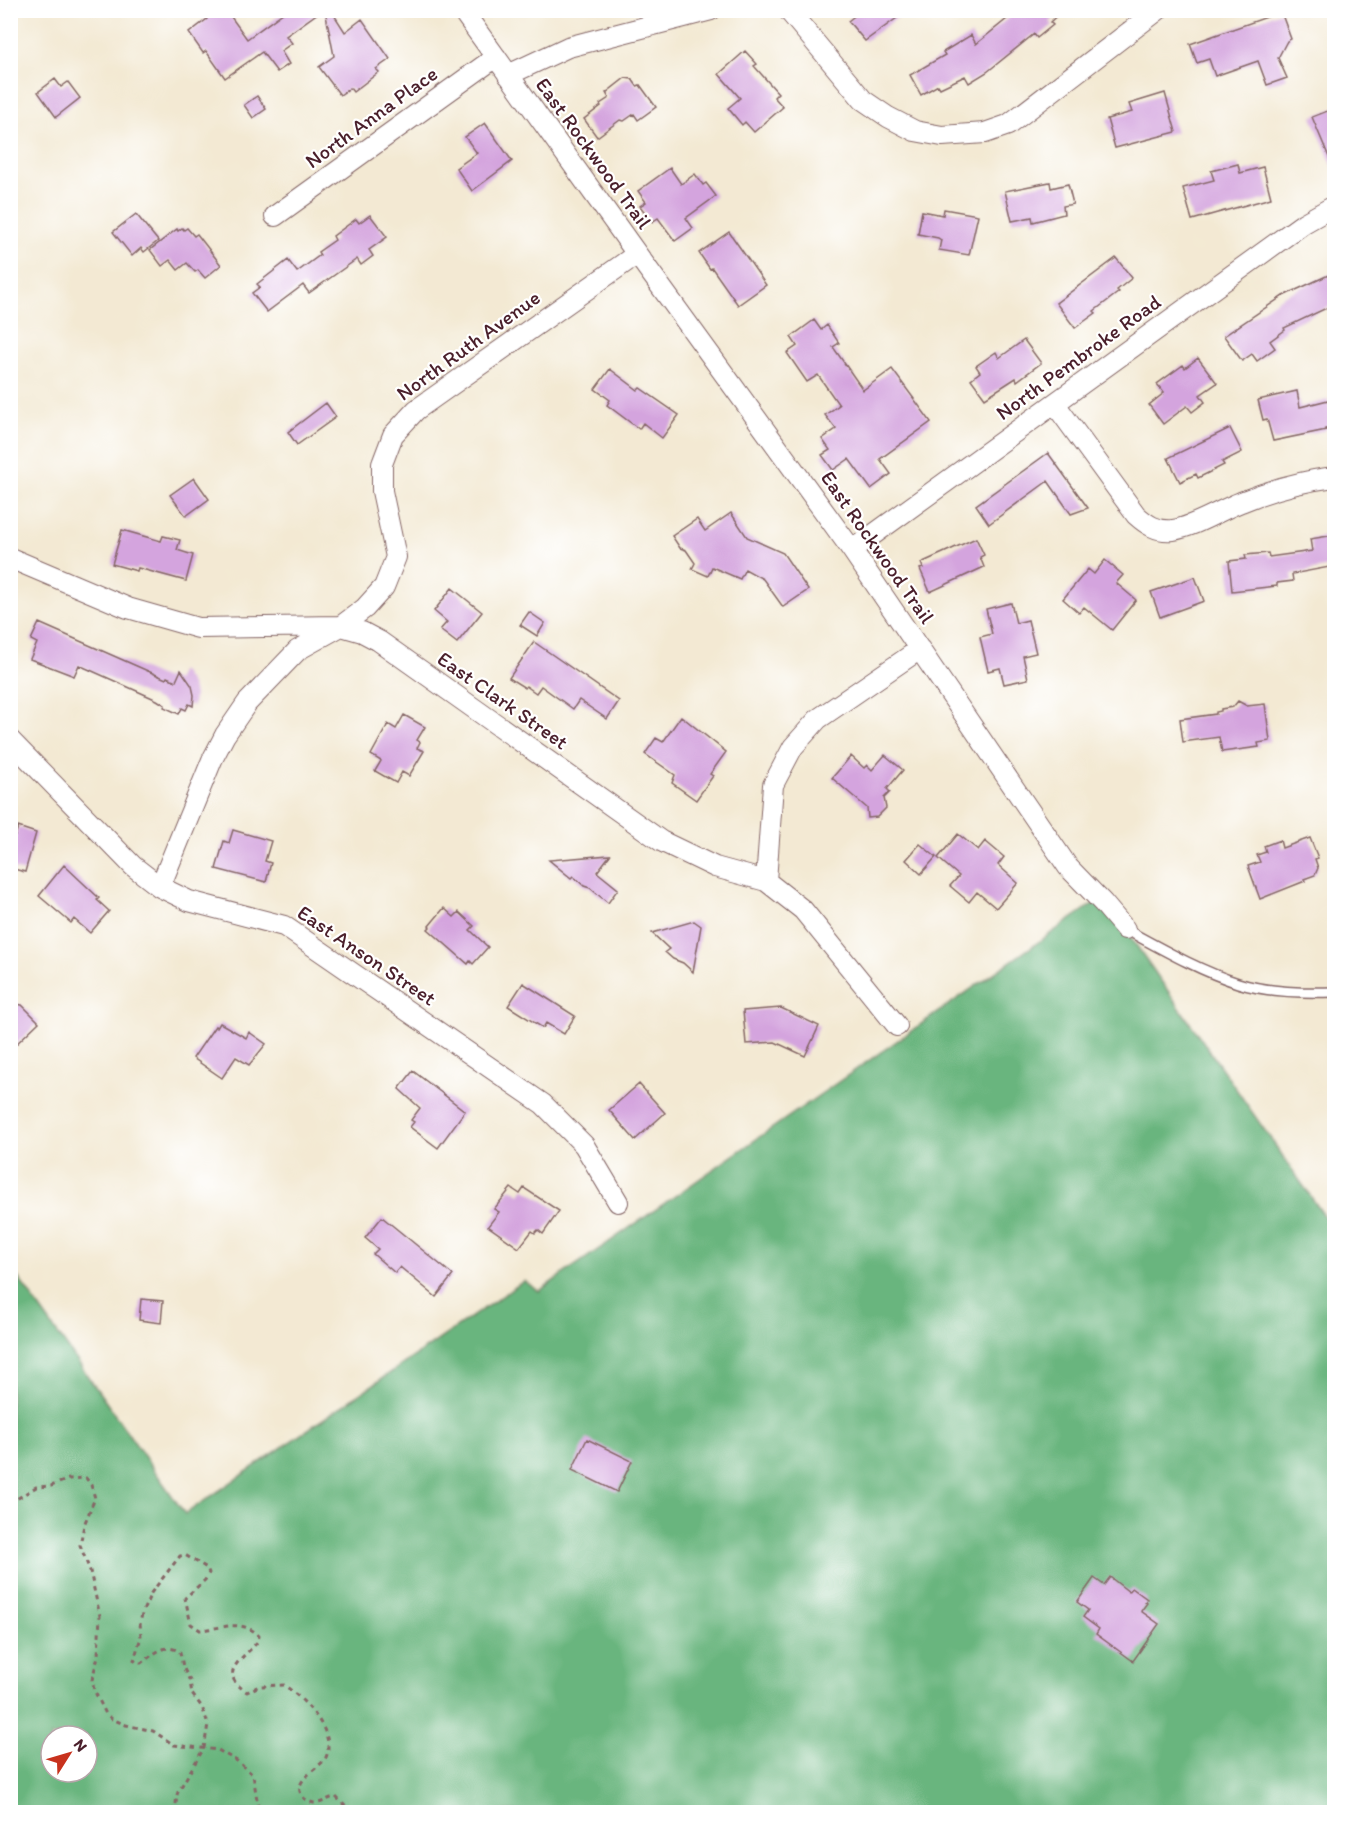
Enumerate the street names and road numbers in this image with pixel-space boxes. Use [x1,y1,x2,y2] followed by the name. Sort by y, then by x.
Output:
[300,61,442,173] street label: North Anna Place
[531,73,657,233] street label: East Rockwood Trail
[391,284,545,406] street label: North Ruth Avenue
[991,289,1165,425] street label: North Pembroke Road
[816,466,940,628] street label: East Rockwood Trail
[433,646,573,754] street label: East Clark Street
[293,899,441,1011] street label: East Anson Street

